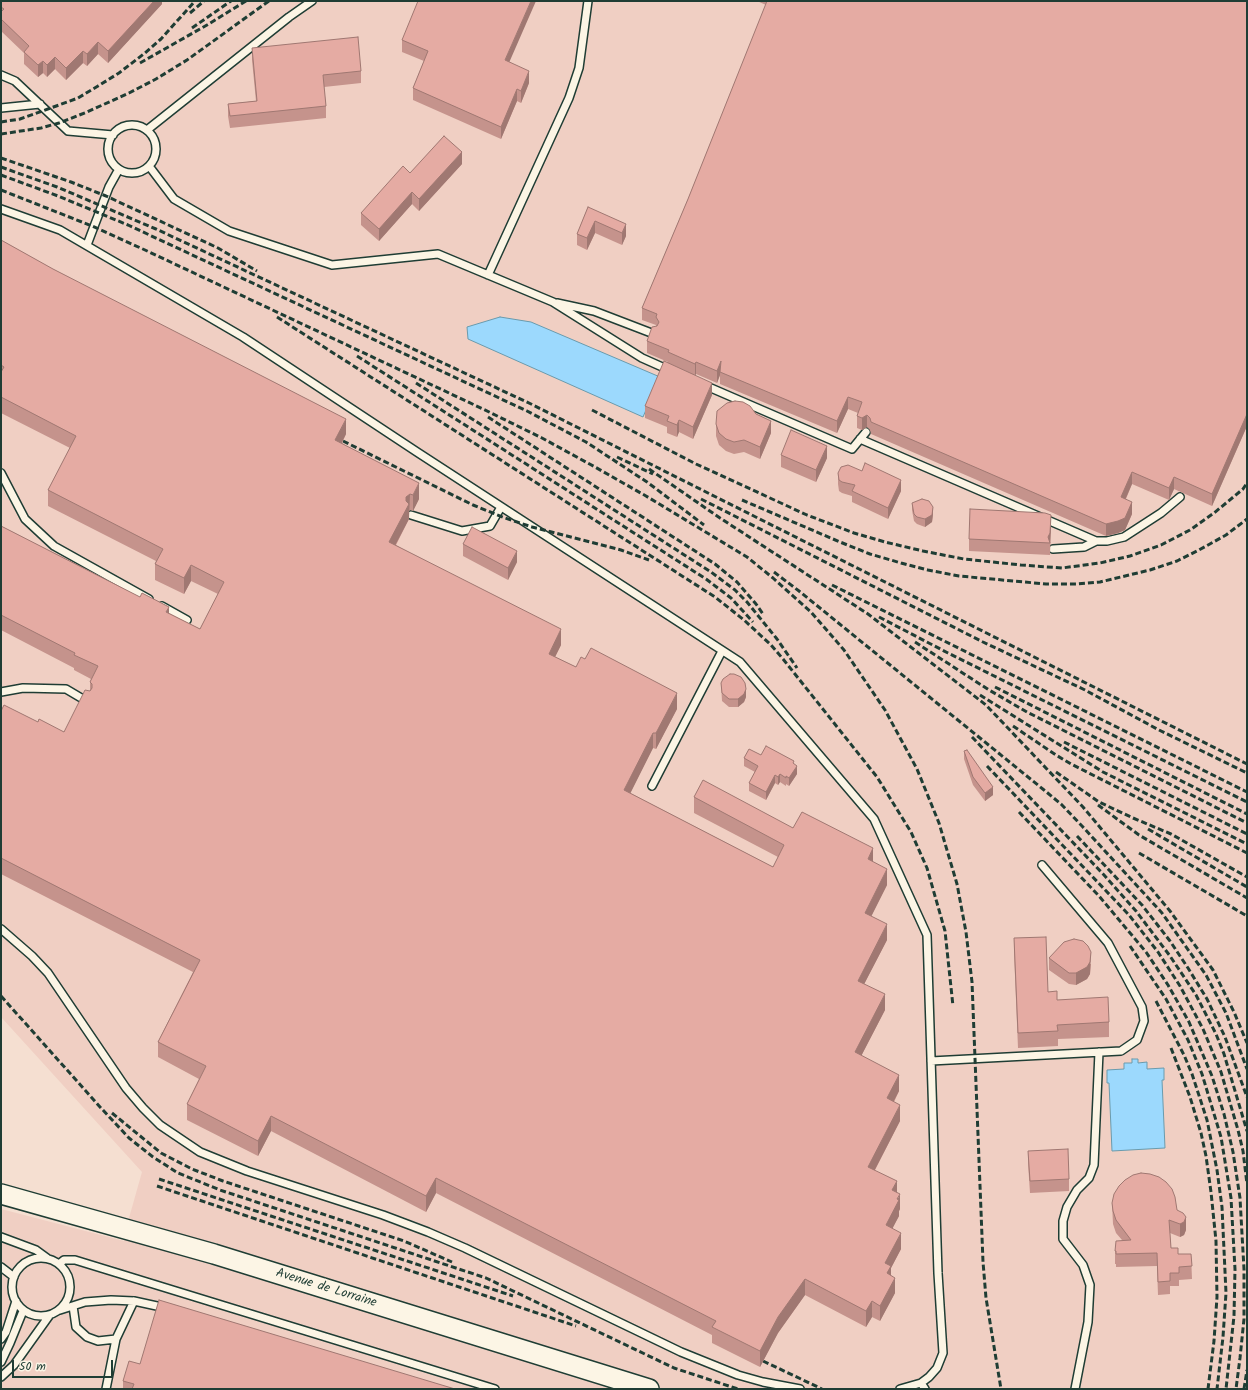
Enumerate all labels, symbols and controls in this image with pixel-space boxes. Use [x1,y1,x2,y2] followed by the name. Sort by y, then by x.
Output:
[274,1266,378,1312] street label: Avenue de Lorraine
[14,1352,115,1378] scale bar
[19,1357,46,1376] text: 50 m

